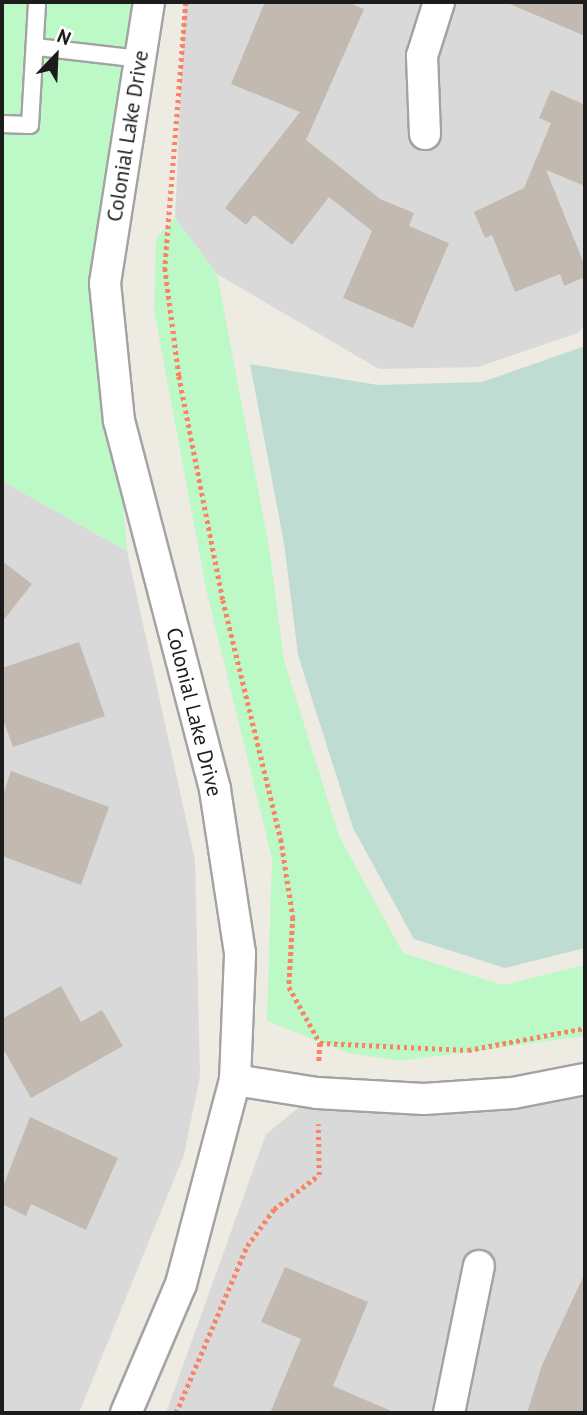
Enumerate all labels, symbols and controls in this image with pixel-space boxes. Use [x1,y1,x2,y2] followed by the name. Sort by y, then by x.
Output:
[21,21,91,91] north arrow
[54,23,75,50] text: N
[102,49,154,223] street label: Colonial Lake Drive
[161,625,227,799] street label: Colonial Lake Drive

